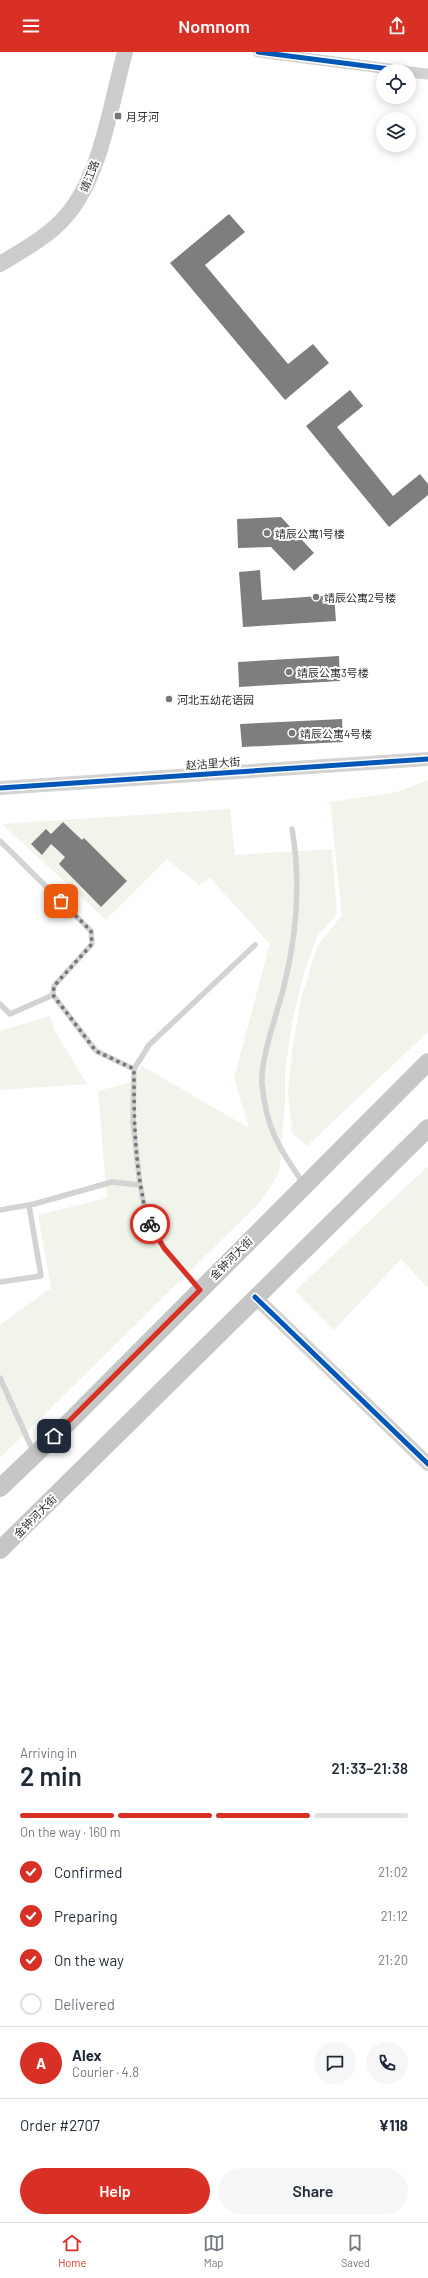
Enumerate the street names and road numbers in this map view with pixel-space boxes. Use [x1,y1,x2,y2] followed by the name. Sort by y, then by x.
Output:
[77,158,101,194] street label: 靖江路
[185,755,241,771] street label: 赵沽里大街
[207,1234,255,1282] street label: 金钟河大街
[11,1492,59,1540] street label: 金钟河大街

